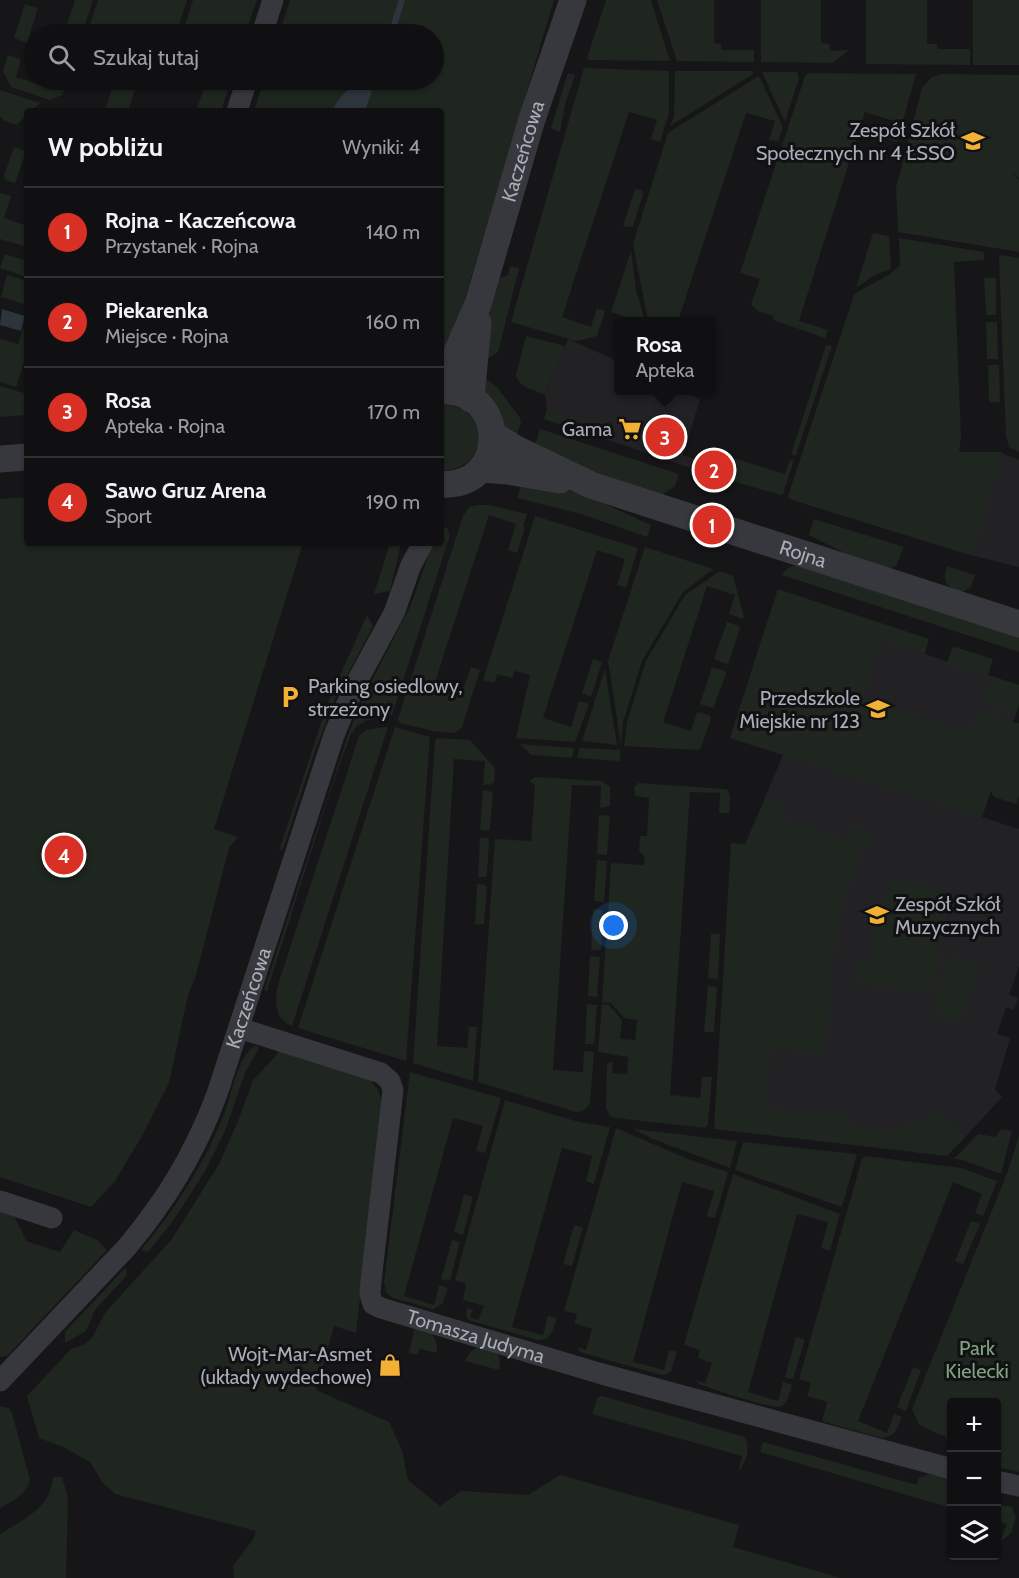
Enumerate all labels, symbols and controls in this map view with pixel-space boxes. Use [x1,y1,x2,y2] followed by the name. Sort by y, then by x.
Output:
[24,24,444,90] search box
[45,41,78,74] icon: search
[93,44,199,71] text: Szukaj tutaj
[496,97,550,205] street label: Kaczeńcowa
[756,118,955,165] place label: Zespół Szkół Społecznych nr 4 ŁSSO
[960,128,986,154] school or university icon: Zespół Szkół Społecznych nr 4 ŁSSO
[48,131,163,163] text: W pobliżu
[342,135,420,159] text: Wyniki: 4
[105,207,296,234] text: Rojna - Kaczeńcowa
[64,220,71,244] text: 1
[366,220,420,244] text: 140 m
[105,234,259,258] text: Przystanek · Rojna
[105,297,208,324] text: Piekarenka
[62,310,73,334] text: 2
[366,310,420,334] text: 160 m
[614,317,716,395] popup
[105,324,229,348] text: Miejsce · Rojna
[636,331,682,358] text: Rosa
[636,358,694,382] text: Apteka
[105,387,151,414] text: Rosa
[62,400,73,424] text: 3
[368,400,420,424] text: 170 m
[105,414,225,438] text: Apteka · Rojna
[646,414,684,460] pin: 3
[617,416,643,442] supermarket icon: Gama
[562,417,612,441] place label: Gama
[694,448,734,492] pin: 2
[105,477,266,504] text: Sawo Gruz Arena
[61,490,74,514] text: 4
[366,490,420,514] text: 190 m
[692,502,732,548] pin: 1
[105,504,152,528] text: Sport
[777,535,830,573] street label: Rojna
[308,674,463,721] place label: Parking osiedlowy, strzeżony
[277,684,303,710] parking icon: Parking osiedlowy, strzeżony
[739,686,860,733] place label: Przedszkole Miejskie nr 123
[865,696,891,722] school or university icon: Przedszkole Miejskie nr 123
[44,832,84,878] pin: 4
[895,892,1001,939] place label: Zespół Szkół Muzycznych
[864,902,890,928] school or university icon: Zespół Szkół Muzycznych
[599,911,628,940] your location
[221,944,276,1051] street label: Kaczeńcowa
[404,1304,548,1368] street label: Tomasza Judyma
[945,1336,1009,1383] park label: Park Kielecki
[200,1342,372,1389] place label: Wojt-Mar-Asmet (układy wydechowe)
[377,1352,403,1378] shop icon: Wojt-Mar-Asmet (układy wydechowe)
[947,1398,1001,1560] map controls
[947,1398,1001,1452] button: +
[947,1452,1001,1506] button: −
[947,1506,1001,1560] button: layers

